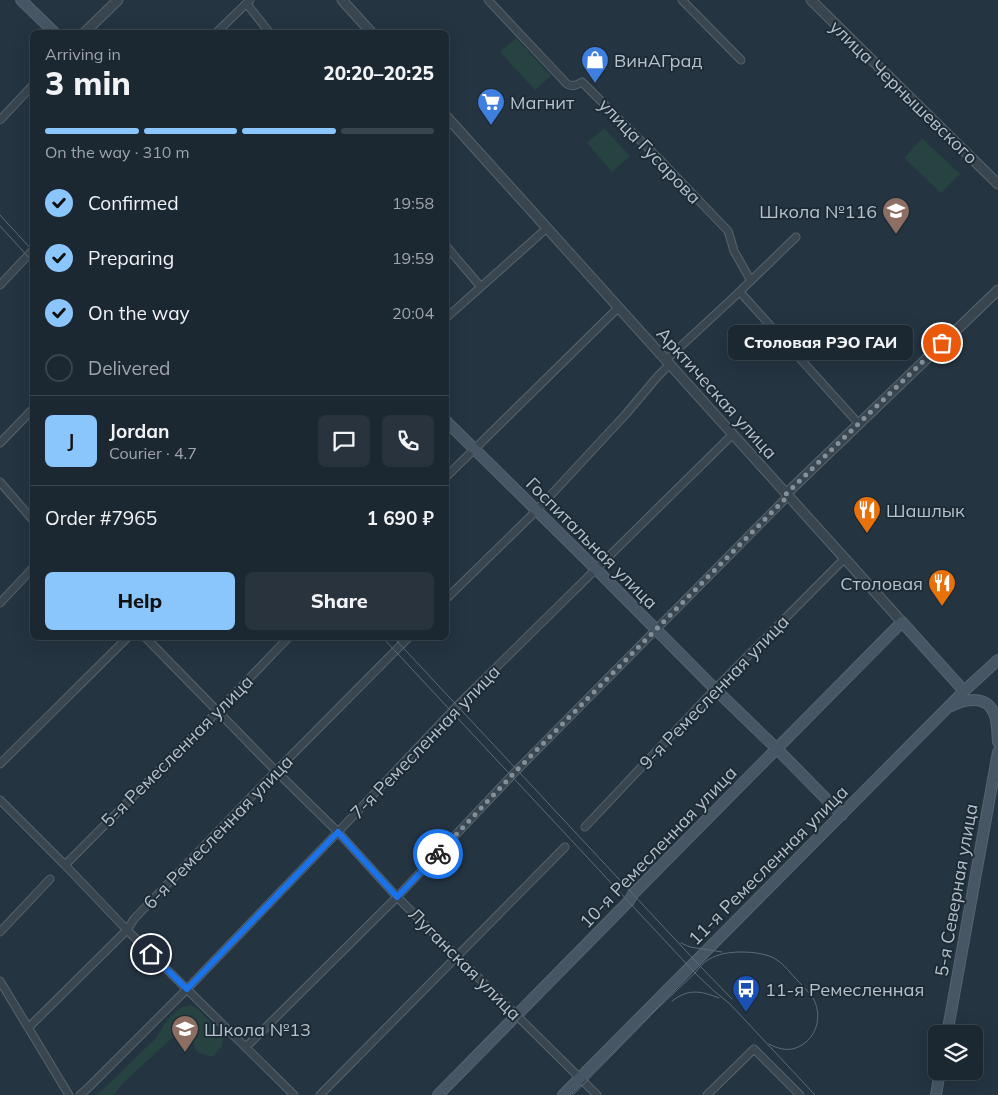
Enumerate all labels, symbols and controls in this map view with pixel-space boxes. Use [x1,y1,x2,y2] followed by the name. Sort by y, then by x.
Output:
[825,15,983,169] street label: улица Чернышевского
[45,44,121,64] text: Arriving in
[580,45,610,84] shop icon: ВинАГрад
[614,49,702,72] place label: ВинАГрад
[323,61,434,85] text: 20:20–20:25
[45,63,131,103] text: 3 min
[476,87,506,126] supermarket icon: Магнит
[510,91,575,114] place label: Магнит
[594,93,706,209] street label: улица Гусарова
[45,142,190,162] text: On the way · 310 m
[45,189,73,217] icon: check
[88,191,179,215] text: Confirmed
[392,193,434,213] text: 19:58
[881,196,911,235] school or university icon: Школа №116
[759,200,877,223] place label: Школа №116
[45,244,73,272] icon: check
[88,246,174,270] text: Preparing
[392,248,434,268] text: 19:59
[45,299,73,327] icon: check
[88,301,190,325] text: On the way
[392,303,434,323] text: 20:04
[652,322,782,464] street label: Арктическая улица
[921,322,963,364] pin
[727,326,912,360] callout: Столовая РЭО ГАИ
[928,329,956,357] icon: bag
[744,332,897,352] text: Столовая РЭО ГАИ
[88,356,170,380] text: Delivered
[318,415,370,467] button: chat
[382,415,434,467] button: phone
[109,419,169,443] text: Jordan
[68,429,74,453] text: J
[109,443,197,463] text: Courier · 4.7
[521,472,663,614] street label: Госпитальная улица
[852,495,882,534] restaurant icon: Шашлык
[886,499,965,522] place label: Шашлык
[45,506,157,530] text: Order #7965
[367,506,434,530] text: 1 690 ₽
[927,568,957,607] restaurant icon: Столовая
[45,572,235,630] button: Help
[245,572,434,630] button: Share
[840,572,923,595] place label: Столовая
[634,610,794,774] street label: 9-я Ремесленная улица
[345,660,505,824] street label: 7-я Ремесленная улица
[96,670,258,832] street label: 5-я Ремесленная улица
[138,750,298,914] street label: 6-я Ремесленная улица
[575,761,741,933] street label: 10-я Ремесленная улица
[683,780,853,950] street label: 11-я Ремесленная улица
[929,802,983,978] street label: 5-я Северная улица
[413,829,463,879] courier
[424,840,452,868] icon: bike
[404,903,526,1025] street label: Луганская улица
[130,933,172,975] pin
[137,940,165,968] icon: home
[731,974,761,1013] bus stop icon: 11-я Ремесленная
[765,978,924,1001] place label: 11-я Ремесленная
[170,1014,200,1053] school or university icon: Школа №13
[204,1018,311,1041] place label: Школа №13
[928,1025,983,1080] map controls
[928,1025,983,1080] button: layers

